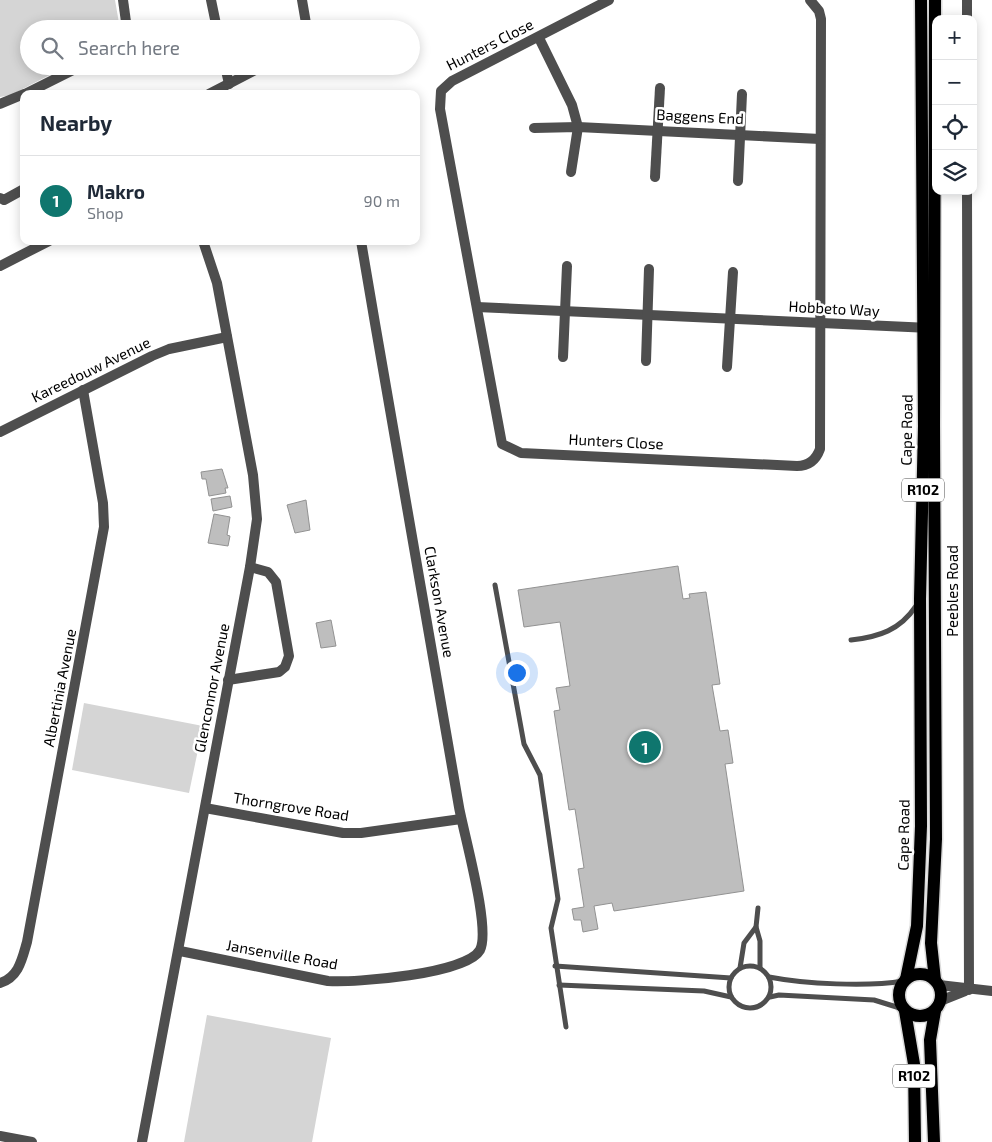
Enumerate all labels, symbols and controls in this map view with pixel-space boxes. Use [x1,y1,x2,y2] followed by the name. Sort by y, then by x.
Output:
[443,14,536,74] street label: Hunters Close
[932,15,977,195] map controls
[932,15,977,60] button: +
[20,20,420,75] search box
[38,34,66,62] icon: search
[78,36,180,59] text: Search here
[932,60,977,105] button: −
[656,105,744,127] street label: Baggens End
[932,105,977,150] button: locate
[40,110,112,135] text: Nearby
[932,150,977,195] button: layers
[87,180,145,203] text: Makro
[53,191,59,210] text: 1
[364,191,400,210] text: 90 m
[87,203,124,222] text: Shop
[788,297,880,319] street label: Hobbeto Way
[28,333,153,406] street label: Kareedouw Avenue
[896,394,916,466] street label: Cape Road
[568,430,664,452] street label: Hunters Close
[902,478,944,502] road number: R102
[421,545,459,659] street label: Clarkson Avenue
[943,545,961,637] street label: Peebles Road
[190,622,232,754] street label: Glenconnor Avenue
[39,627,79,748] street label: Albertinia Avenue
[504,660,530,686] your location
[629,728,661,766] pin: 1
[232,788,350,824] street label: Thorngrove Road
[893,799,913,871] street label: Cape Road
[225,935,339,973] street label: Jansenville Road
[893,1064,935,1088] road number: R102

